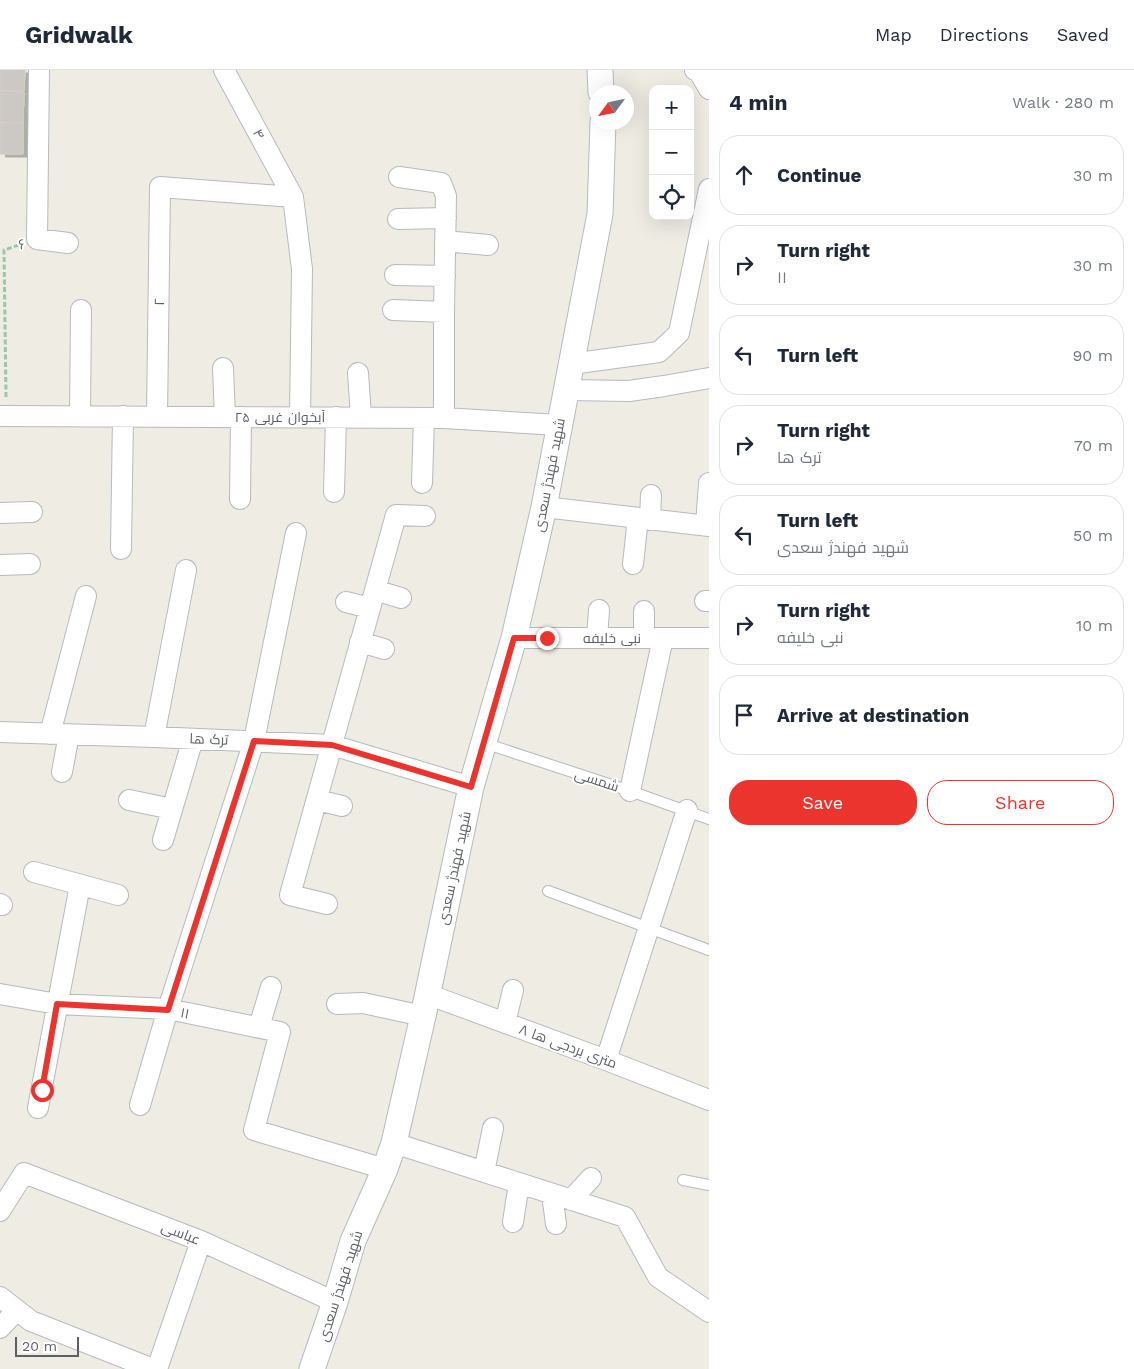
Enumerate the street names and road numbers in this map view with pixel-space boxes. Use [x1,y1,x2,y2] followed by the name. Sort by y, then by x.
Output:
[250,126,268,142] street label: ۴
[16,235,28,253] street label: ۶
[151,298,167,306] street label: ۲
[235,409,325,425] street label: آبخوان غربی ۲۵
[530,417,568,533] street label: شهید فهندژ سعدی
[583,630,641,646] street label: نبی خلیفه
[189,730,229,748] street label: ترک ها
[573,765,621,795] street label: شمسی
[434,810,474,926] street label: شهید فهندژ سعدی
[179,1004,191,1022] street label: ۱۱
[517,1021,619,1071] street label: ۸ متری بردجی ها
[159,1218,203,1248] street label: عباسی
[315,1229,365,1343] street label: شهید فهندژ سعدی

